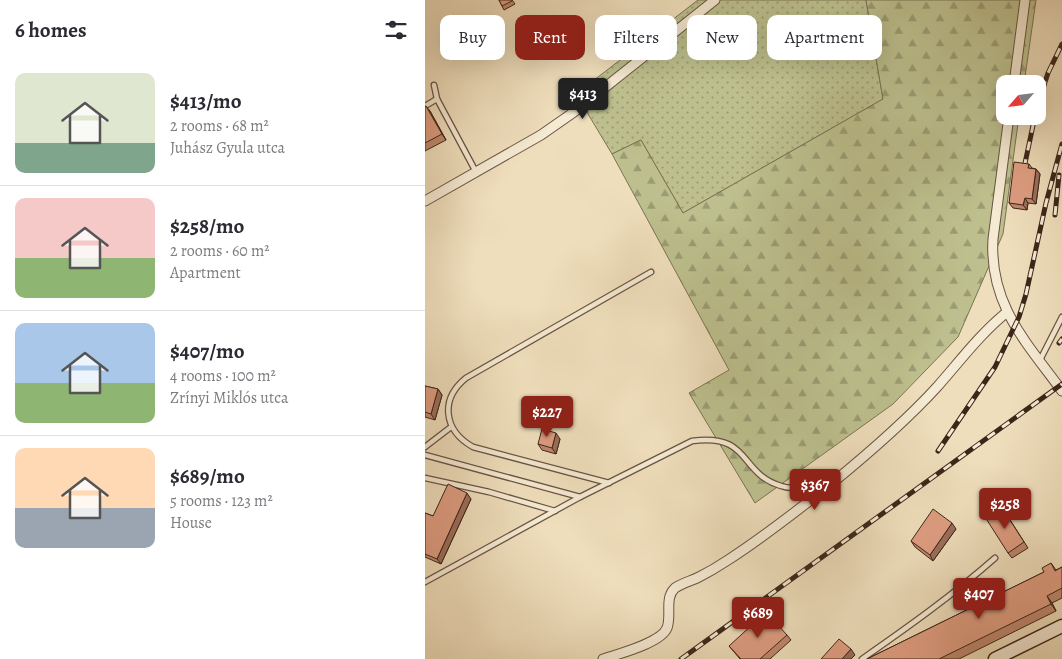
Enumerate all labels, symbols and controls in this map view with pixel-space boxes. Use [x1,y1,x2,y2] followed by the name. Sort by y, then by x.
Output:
[440,15,505,60] chip: Buy
[515,15,585,60] chip: Rent
[595,15,677,60] chip: Filters
[687,15,757,60] chip: New
[767,15,882,60] chip: Apartment
[15,16,87,44] text: 6 homes
[382,16,410,44] icon: filters
[996,75,1046,125] north arrow
[996,75,1046,125] map controls
[553,78,613,120] pin: $413
[569,83,597,105] text: $413
[170,87,242,115] text: $413/mo
[55,93,115,153] icon: home
[170,115,269,137] text: 2 rooms · 68 m²
[170,137,285,159] text: Juhász Gyula utca
[170,212,244,240] text: $258/mo
[55,218,115,278] icon: home
[170,240,270,262] text: 2 rooms · 60 m²
[170,262,241,284] text: Apartment
[170,337,245,365] text: $407/mo
[55,343,115,403] icon: home
[170,365,276,387] text: 4 rooms · 100 m²
[170,387,288,409] text: Zrínyi Miklós utca
[517,396,577,438] pin: $227
[532,401,562,423] text: $227
[170,462,245,490] text: $689/mo
[55,468,115,528] icon: home
[785,468,845,511] pin: $367
[801,474,829,496] text: $367
[975,488,1035,530] pin: $258
[170,490,273,512] text: 5 rooms · 123 m²
[990,493,1020,515] text: $258
[170,512,212,534] text: House
[949,578,1009,620] pin: $407
[964,583,994,605] text: $407
[728,596,788,639] pin: $689
[743,602,773,624] text: $689

